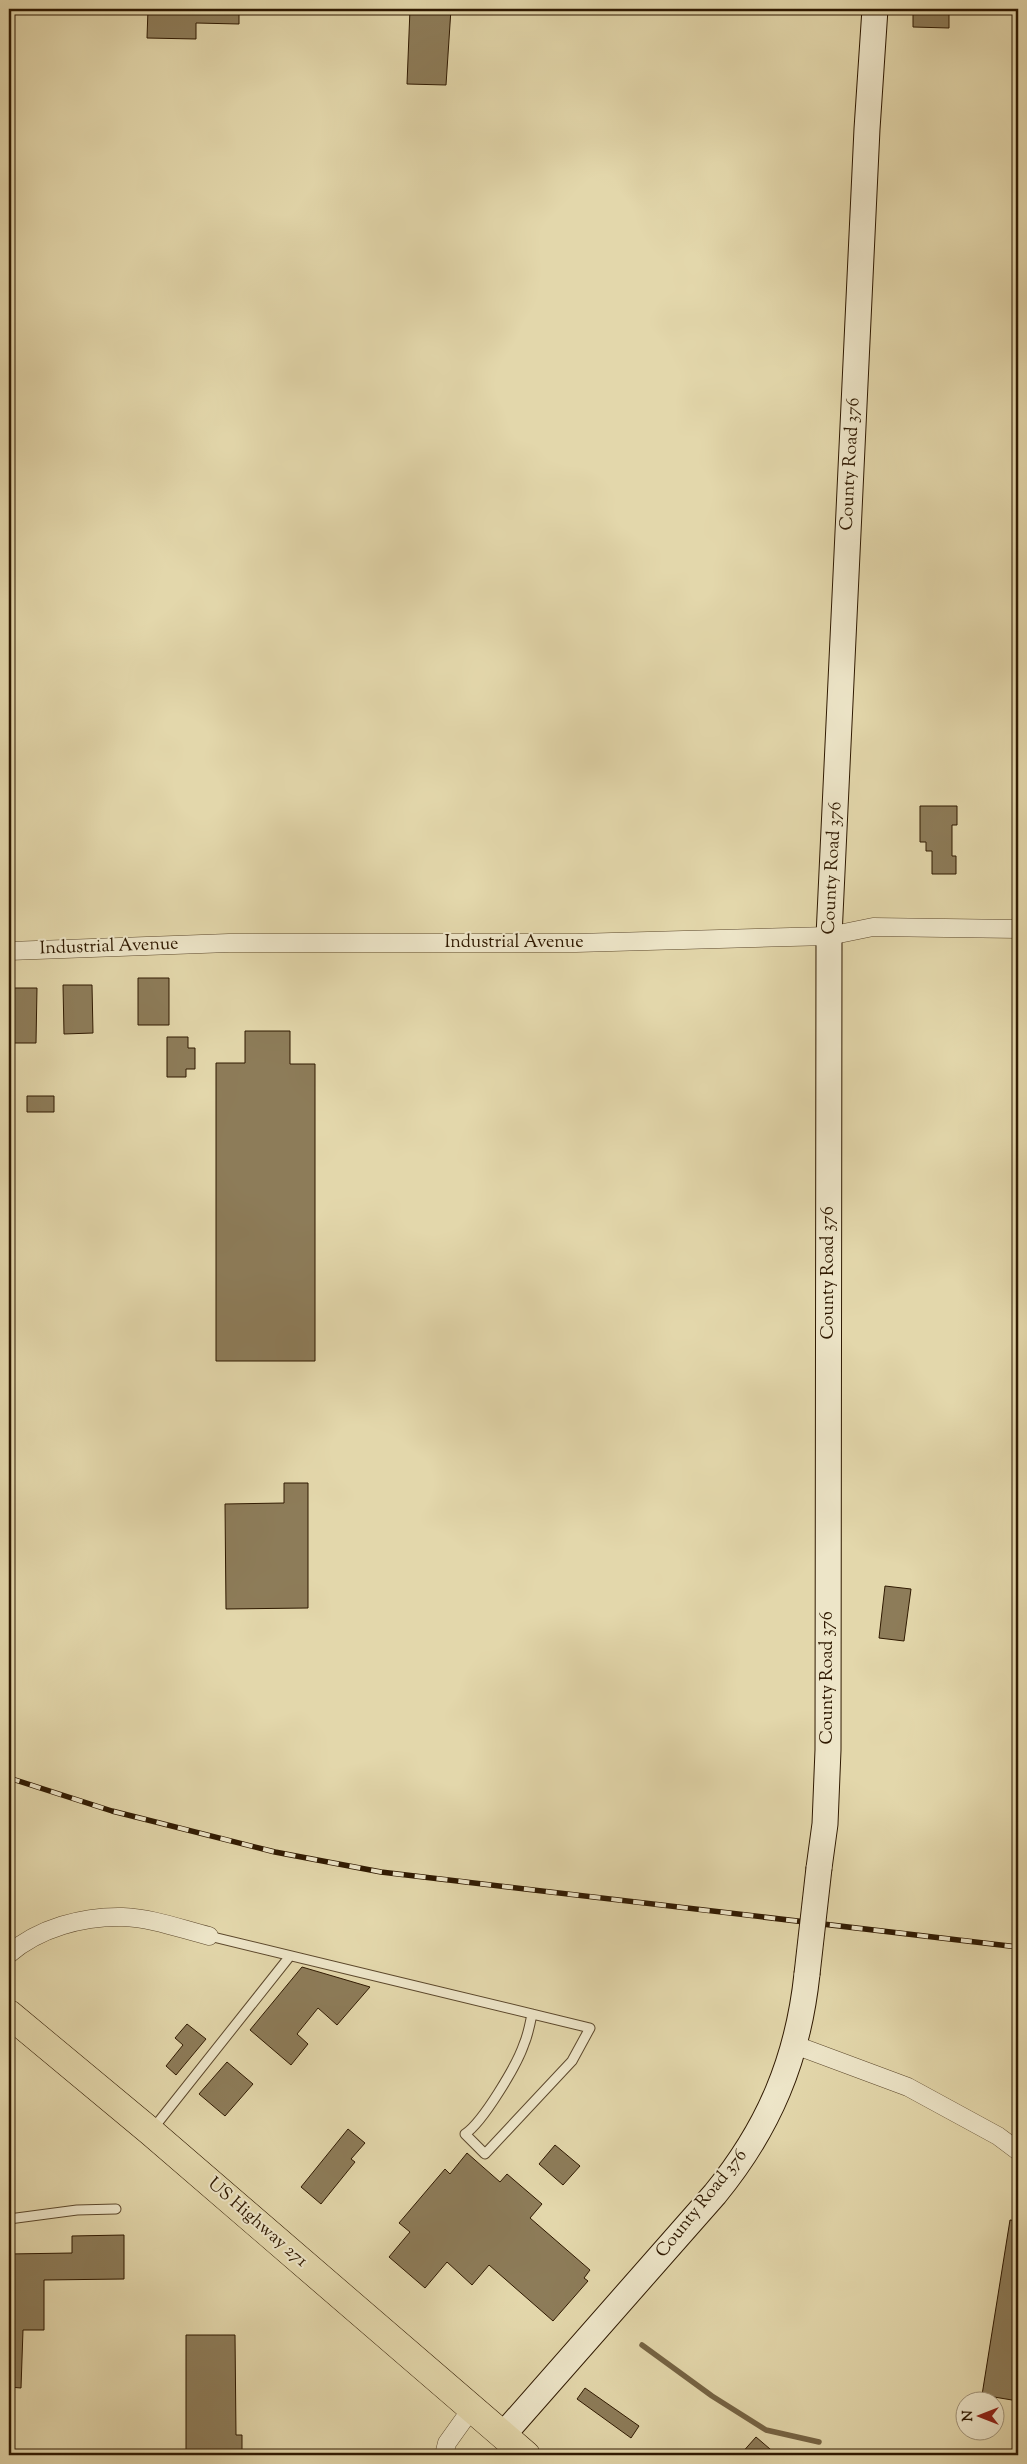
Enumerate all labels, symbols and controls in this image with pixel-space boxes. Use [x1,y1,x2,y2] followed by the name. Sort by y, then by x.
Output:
[835,397,867,531] street label: County Road 376
[817,801,849,935] street label: County Road 376
[444,930,584,956] street label: Industrial Avenue
[39,932,179,962] street label: Industrial Avenue
[816,1206,842,1340] street label: County Road 376
[815,1611,841,1745] street label: County Road 376
[650,2144,754,2264] street label: County Road 376
[201,2172,313,2274] street label: US Highway 271
[954,2392,1004,2442] north arrow
[959,2410,979,2422] text: N

